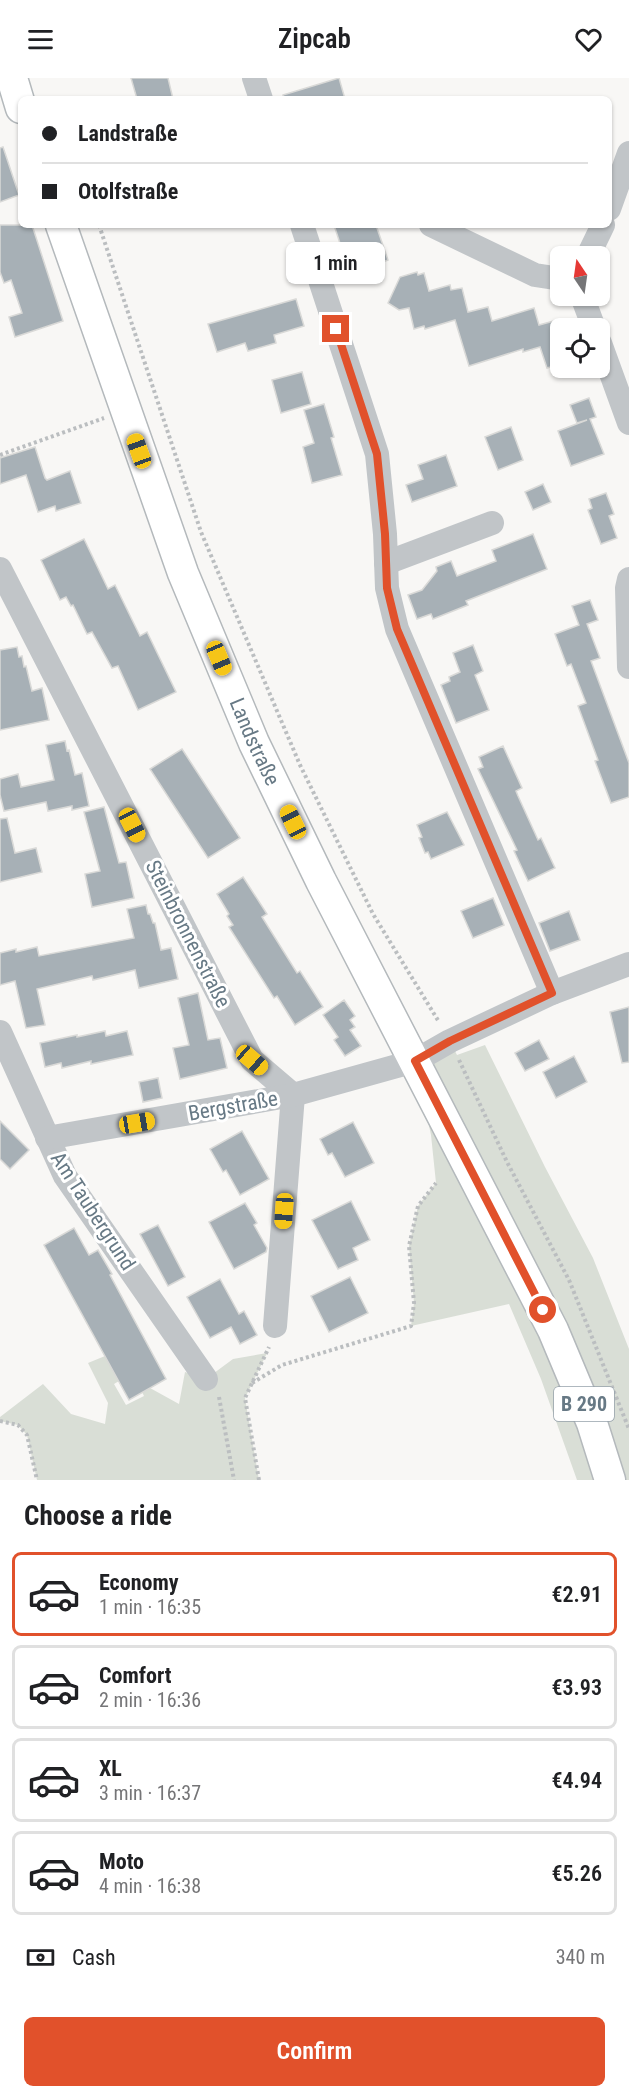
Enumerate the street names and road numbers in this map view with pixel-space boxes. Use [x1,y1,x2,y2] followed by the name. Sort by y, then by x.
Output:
[225,694,285,789] street label: Landstraße
[141,856,236,1012] street label: Steinbronnenstraße
[186,1086,280,1126] street label: Bergstraße
[46,1147,140,1275] street label: Am Taubergrund
[554,1387,614,1421] road number: B 290

